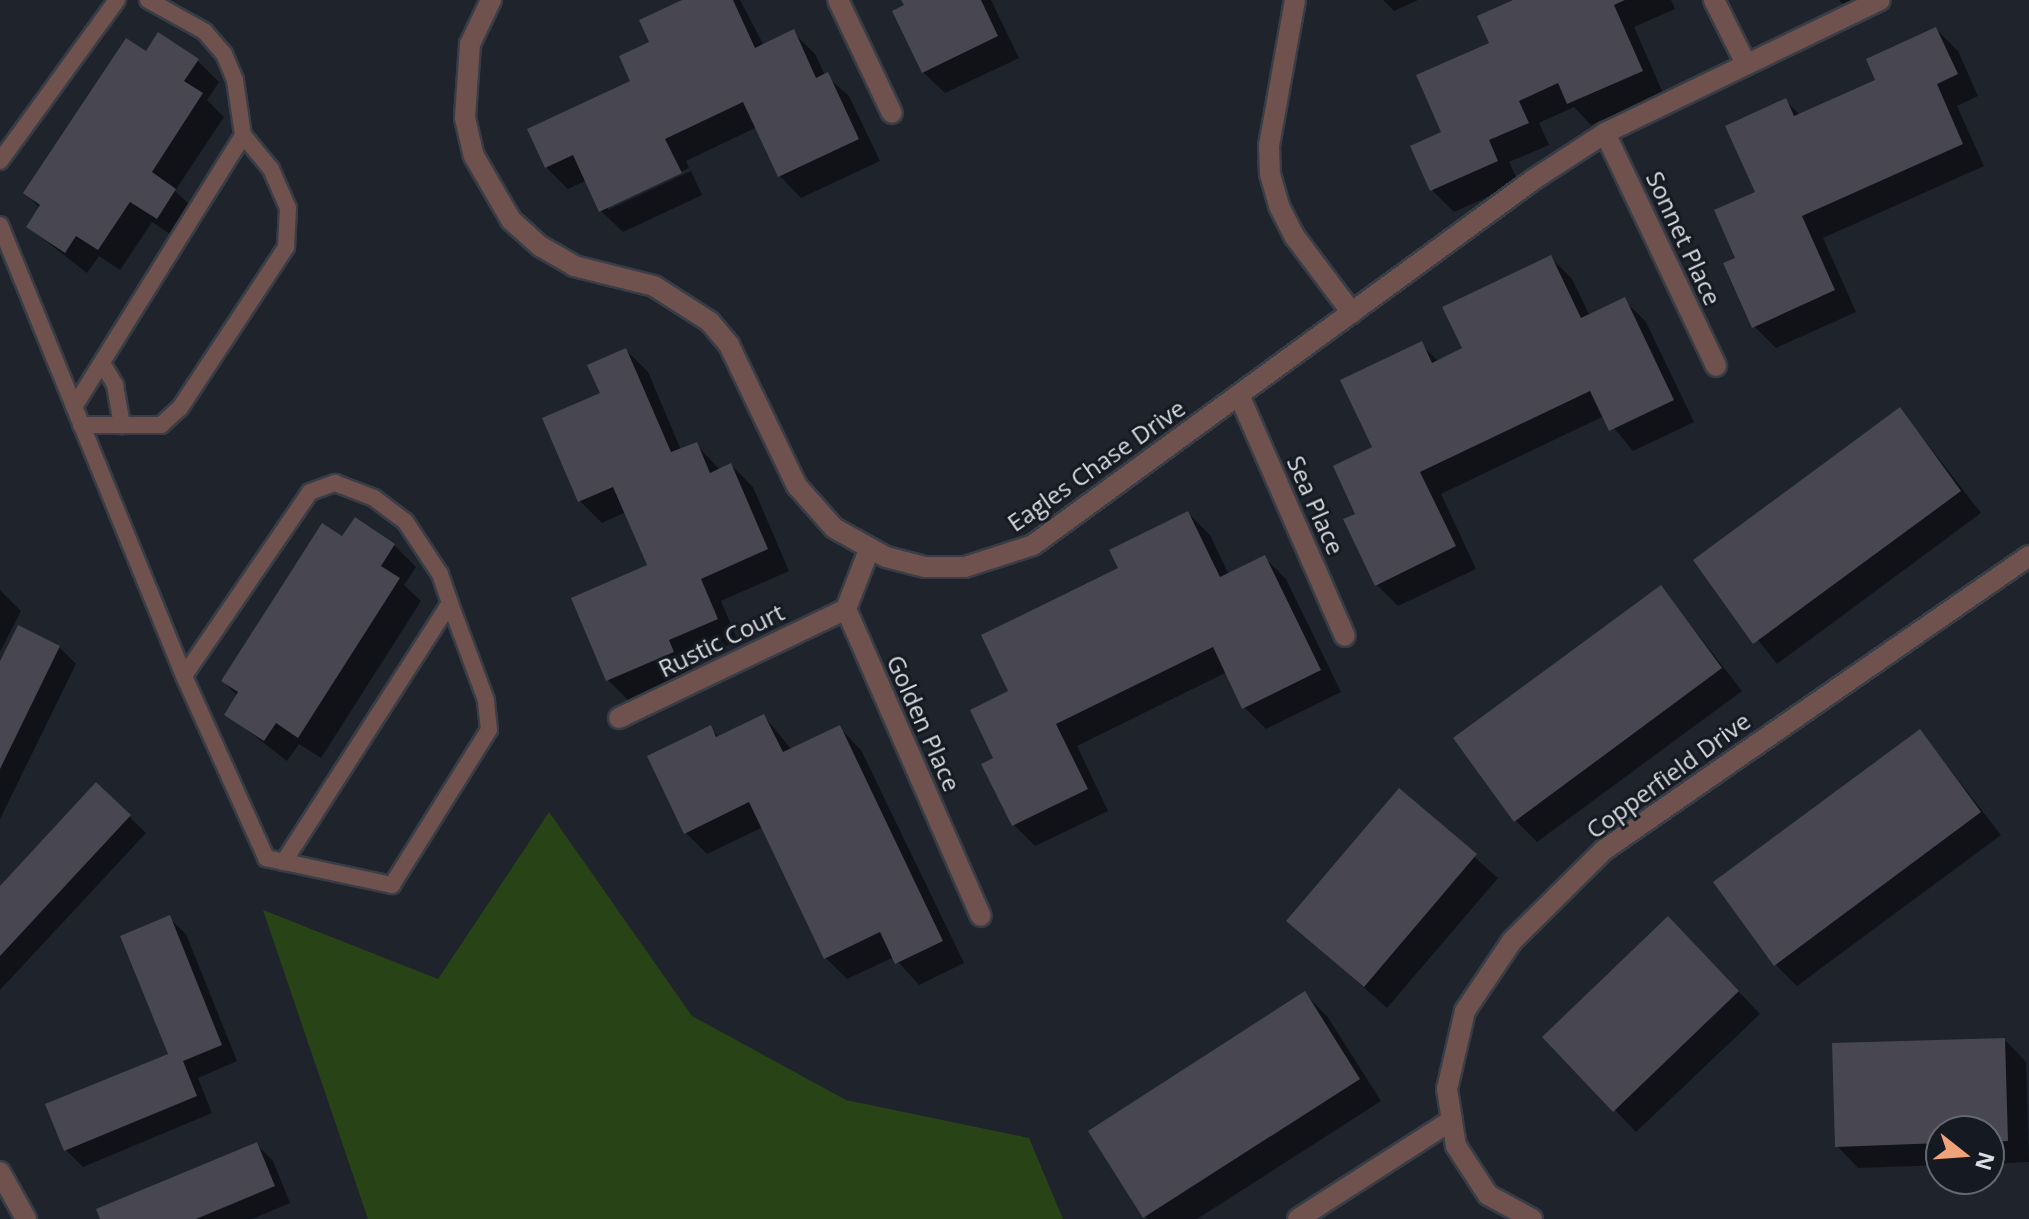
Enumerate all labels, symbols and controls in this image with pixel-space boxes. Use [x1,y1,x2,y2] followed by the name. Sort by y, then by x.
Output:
[1640,167,1728,309] street label: Sonnet Place
[1002,393,1190,537] street label: Eagles Chase Drive
[1281,451,1351,559] street label: Sea Place
[654,597,788,683] street label: Rustic Court
[881,651,967,795] street label: Golden Place
[1580,706,1756,844] street label: Copperfield Drive
[1925,1115,2005,1195] north arrow
[1969,1148,2003,1174] text: N

